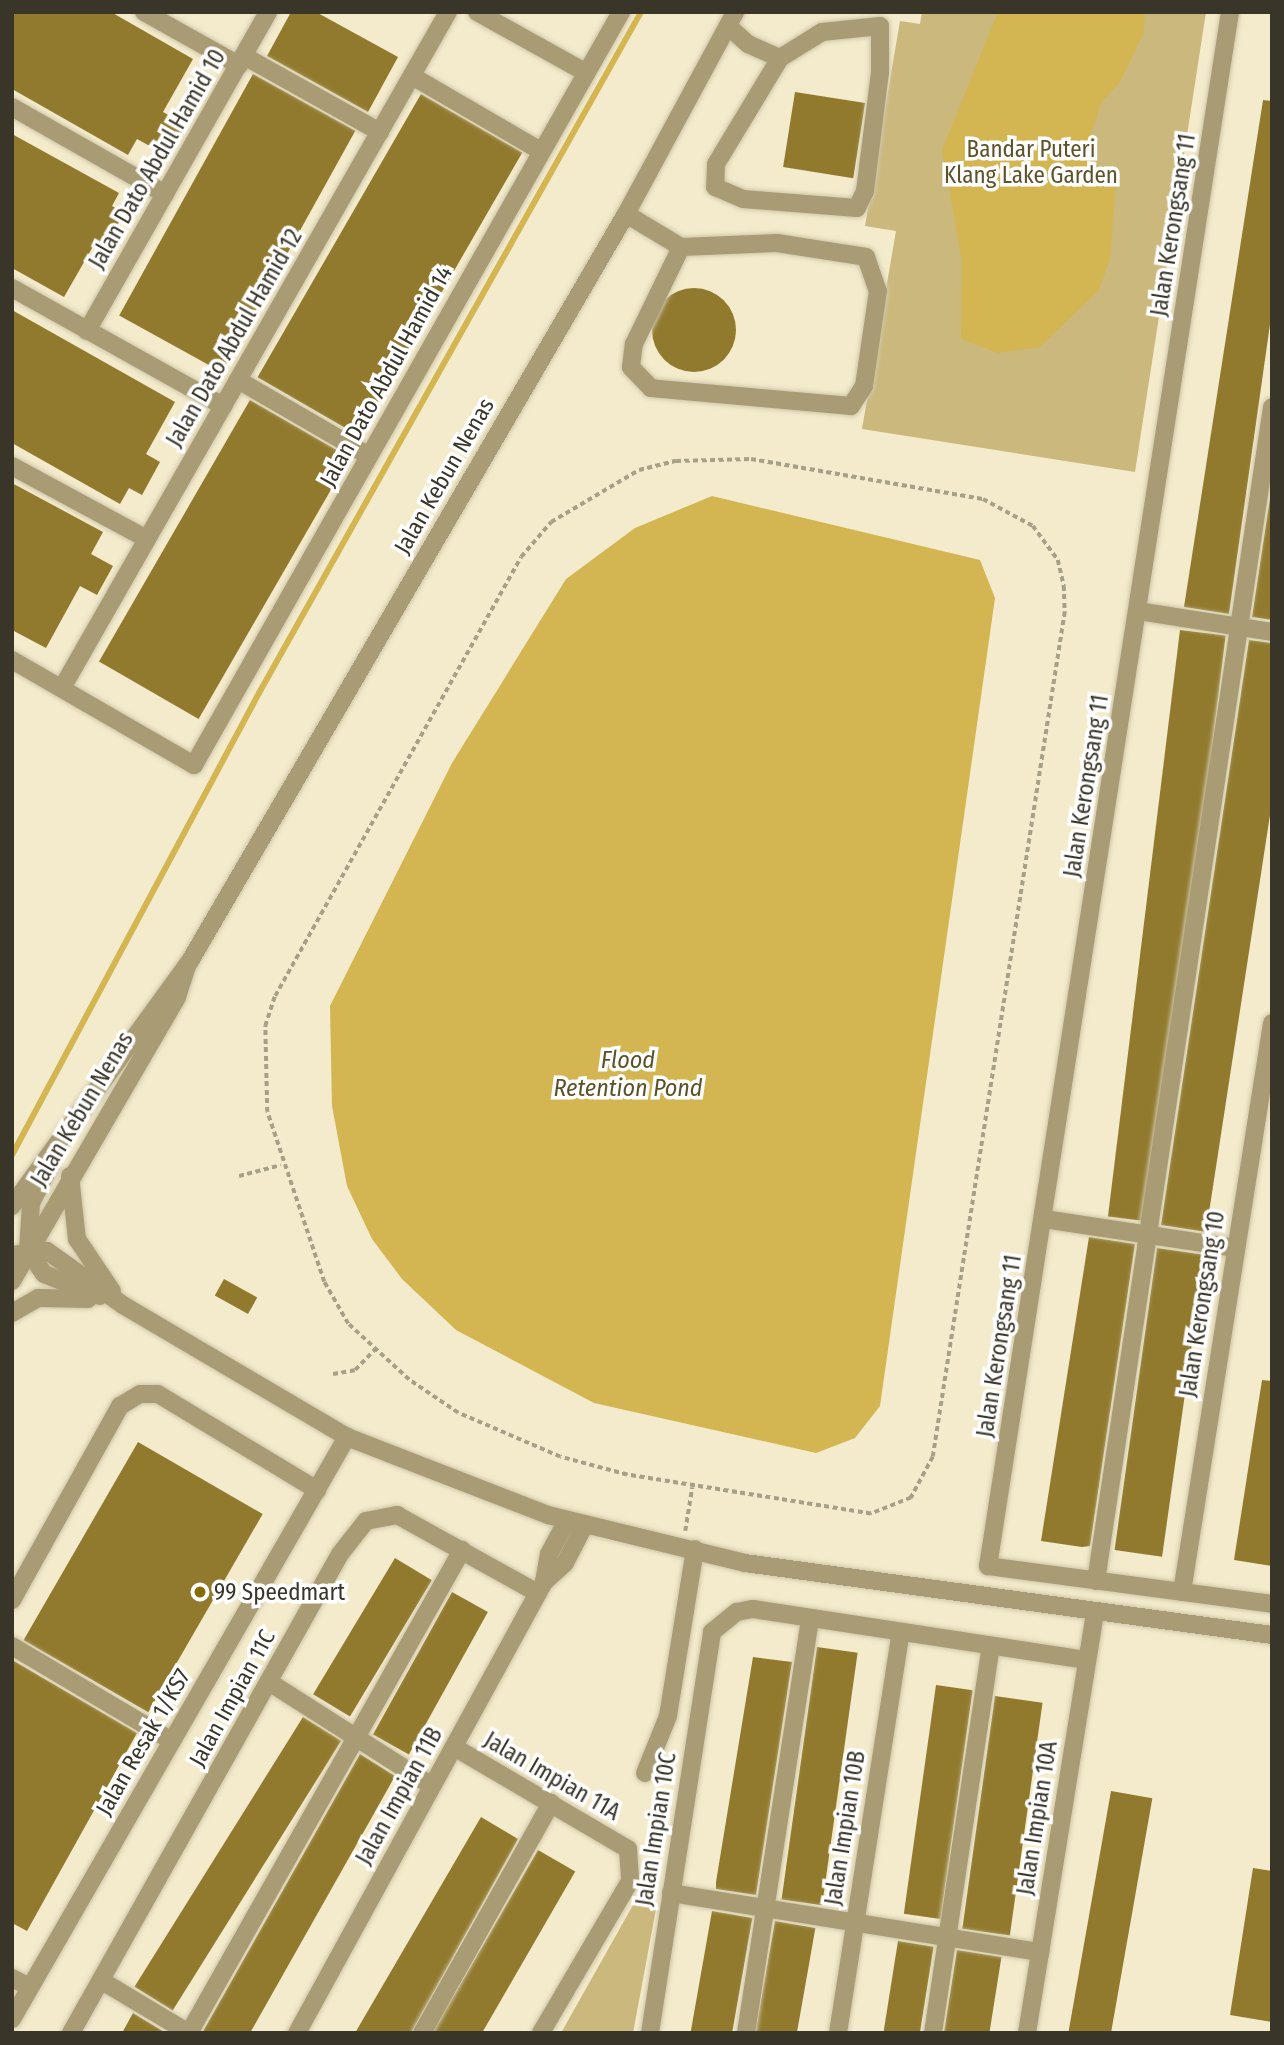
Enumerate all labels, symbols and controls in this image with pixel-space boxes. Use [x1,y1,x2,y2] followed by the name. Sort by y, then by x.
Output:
[83,44,231,274] street label: Jalan Dato Abdul Hamid 10
[1145,132,1201,318] street label: Jalan Kerongsang 11
[944,135,1118,189] park label: Bandar Puteri Klang Lake Garden
[160,224,308,452] street label: Jalan Dato Abdul Hamid 12
[314,261,458,491] street label: Jalan Dato Abdul Hamid 14
[388,393,500,559] street label: Jalan Kebun Nenas
[1058,693,1114,879] street label: Jalan Kerongsang 11
[25,1027,139,1191] street label: Jalan Kebun Nenas
[553,1047,703,1103] water label: Flood Retention Pond
[1174,1209,1230,1399] street label: Jalan Kerongsang 10
[971,1253,1027,1439] street label: Jalan Kerongsang 11
[214,1578,345,1606] place label: 99 Speedmart
[192,1584,208,1600] marker: 99 Speedmart
[183,1625,281,1771] street label: Jalan Impian 11C
[90,1664,196,1820] street label: Jalan Resak 1/KS7
[350,1722,448,1870] street label: Jalan Impian 11B
[479,1726,625,1826] street label: Jalan Impian 11A
[1011,1739,1063,1897] street label: Jalan Impian 10A
[819,1749,871,1907] street label: Jalan Impian 10B
[630,1750,682,1908] street label: Jalan Impian 10C

